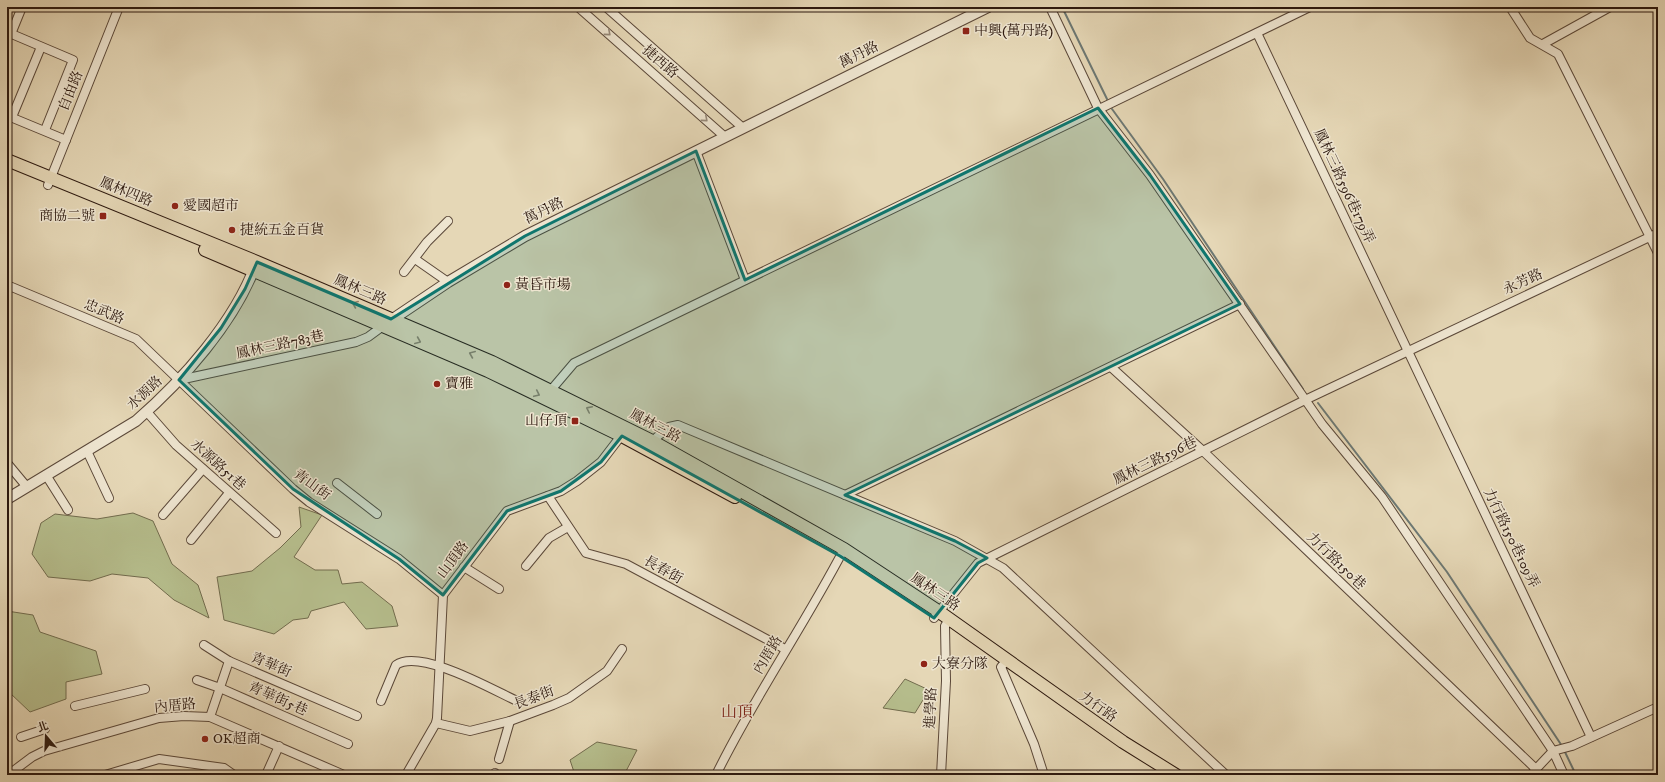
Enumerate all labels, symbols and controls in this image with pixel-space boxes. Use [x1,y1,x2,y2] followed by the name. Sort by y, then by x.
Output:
[974,22,1054,40] place label: 中興(萬丹路)
[961,26,971,36] marker: 中興(萬丹路)
[603,28,610,35] one-way arrow
[836,37,882,73] street label: 萬丹路
[638,41,682,83] street label: 捷西路
[55,68,87,114] street label: 自由路
[700,114,708,121] one-way arrow
[1309,126,1379,246] street label: 鳳林三路596巷179弄
[97,173,155,211] street label: 鳳林四路
[521,194,567,228] street label: 萬丹路
[183,197,239,215] place label: 愛國超市
[170,201,180,211] marker: 愛國超市
[39,207,95,225] place label: 商協二號
[98,211,108,221] marker: 商協二號
[240,221,324,239] place label: 捷統五金百貨
[227,225,237,235] marker: 捷統五金百貨
[1500,265,1546,299] street label: 永芳路
[331,271,389,309] street label: 鳳林三路
[515,276,571,294] place label: 黃昏市場
[502,280,512,290] marker: 黃昏市場
[81,296,127,328] street label: 忠武路
[352,301,360,309] one-way arrow
[234,327,326,363] street label: 鳳林三路783巷
[415,337,422,345] one-way arrow
[469,350,476,358] one-way arrow
[124,372,166,414] street label: 水源路
[445,375,473,393] place label: 寶雅
[432,379,442,389] marker: 寶雅
[533,389,541,397] one-way arrow
[626,405,684,447] street label: 鳳林三路
[586,406,594,414] one-way arrow
[525,412,567,430] place label: 山仔頂
[570,416,580,426] marker: 山仔頂
[1110,433,1200,489] street label: 鳳林三路596巷
[187,436,249,494] street label: 水源路51巷
[290,465,334,505] street label: 青山街
[1479,485,1543,591] street label: 力行路150巷109弄
[1303,528,1369,594] street label: 力行路150巷
[433,538,473,582] street label: 山頂路
[640,552,686,588] street label: 長春街
[907,569,963,615] street label: 鳳林三路
[749,632,787,678] street label: 內厝路
[248,649,294,681] street label: 青華街
[932,655,988,673] place label: 大寮分隊
[919,659,929,669] marker: 大寮分隊
[246,678,310,720] street label: 青華街5巷
[511,682,557,714] street label: 長泰街
[921,687,941,729] street label: 進學路
[1076,688,1120,726] street label: 力行路
[153,695,197,717] street label: 內厝路
[721,702,753,722] district label: 山頂
[26,716,66,756] north arrow
[36,719,51,736] text: 北
[213,730,261,748] place label: OK超商
[200,734,210,744] marker: OK超商

